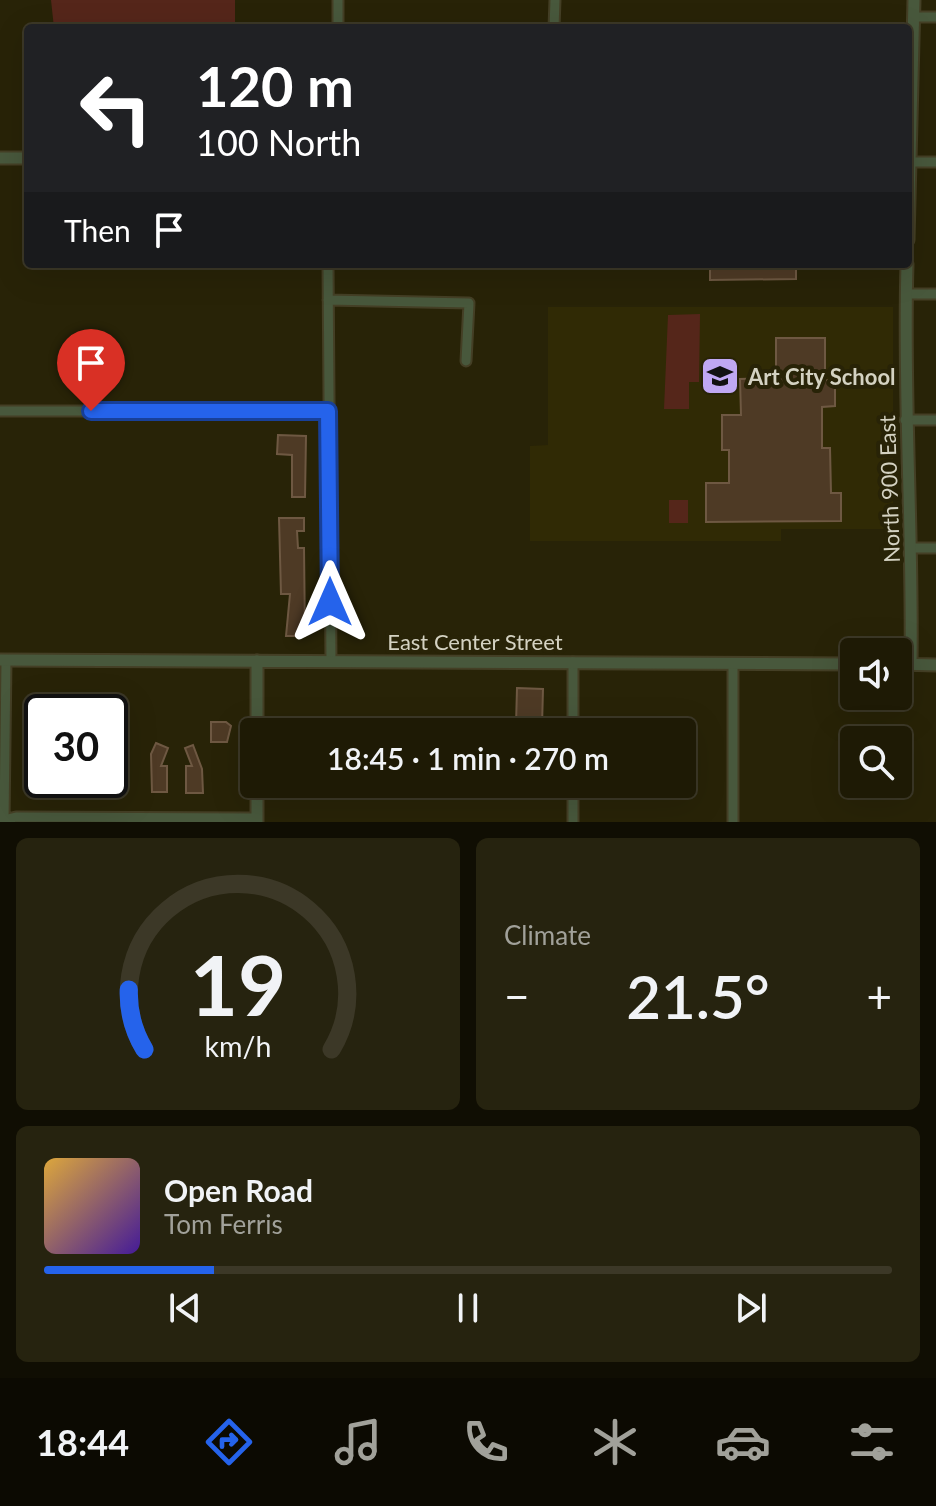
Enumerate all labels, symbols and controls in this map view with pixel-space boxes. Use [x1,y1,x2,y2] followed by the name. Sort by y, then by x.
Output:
[196,52,354,119] text: 120 m
[64,56,168,160] icon: left
[196,120,361,164] text: 100 North
[147,208,191,252] icon: arrive
[64,212,131,248] text: Then
[57,329,125,411] pin
[69,341,113,385] icon: arrive
[699,355,741,397] school or university icon: Art City School
[747,363,896,390] place label: Art City School
[873,415,905,563] street label: North 900 East
[288,560,372,644] position arrow
[387,628,563,655] street label: East Center Street
[840,638,912,798] map controls
[840,638,912,710] button: sound
[24,694,128,798] speed limit sign: 30
[840,726,912,798] button: search
[327,740,609,776] text: 18:45 · 1 min · 270 m
[504,919,591,951] text: Climate
[190,934,286,1034] text: 19
[626,960,770,1032] text: 21.5°
[504,970,530,1022] text: −
[866,970,892,1022] text: +
[205,1029,271,1063] text: km/h
[164,1172,313,1208] text: Open Road
[164,1208,283,1240] text: Tom Ferris
[163,1286,207,1330] icon: previous
[446,1286,490,1330] icon: pause
[729,1286,773,1330] icon: next
[201,1414,257,1470] icon: directions
[330,1414,386,1470] icon: music
[458,1414,514,1470] icon: phone
[587,1414,643,1470] icon: climate
[715,1414,771,1470] icon: car
[844,1414,900,1470] icon: filters
[36,1420,129,1464] text: 18:44

